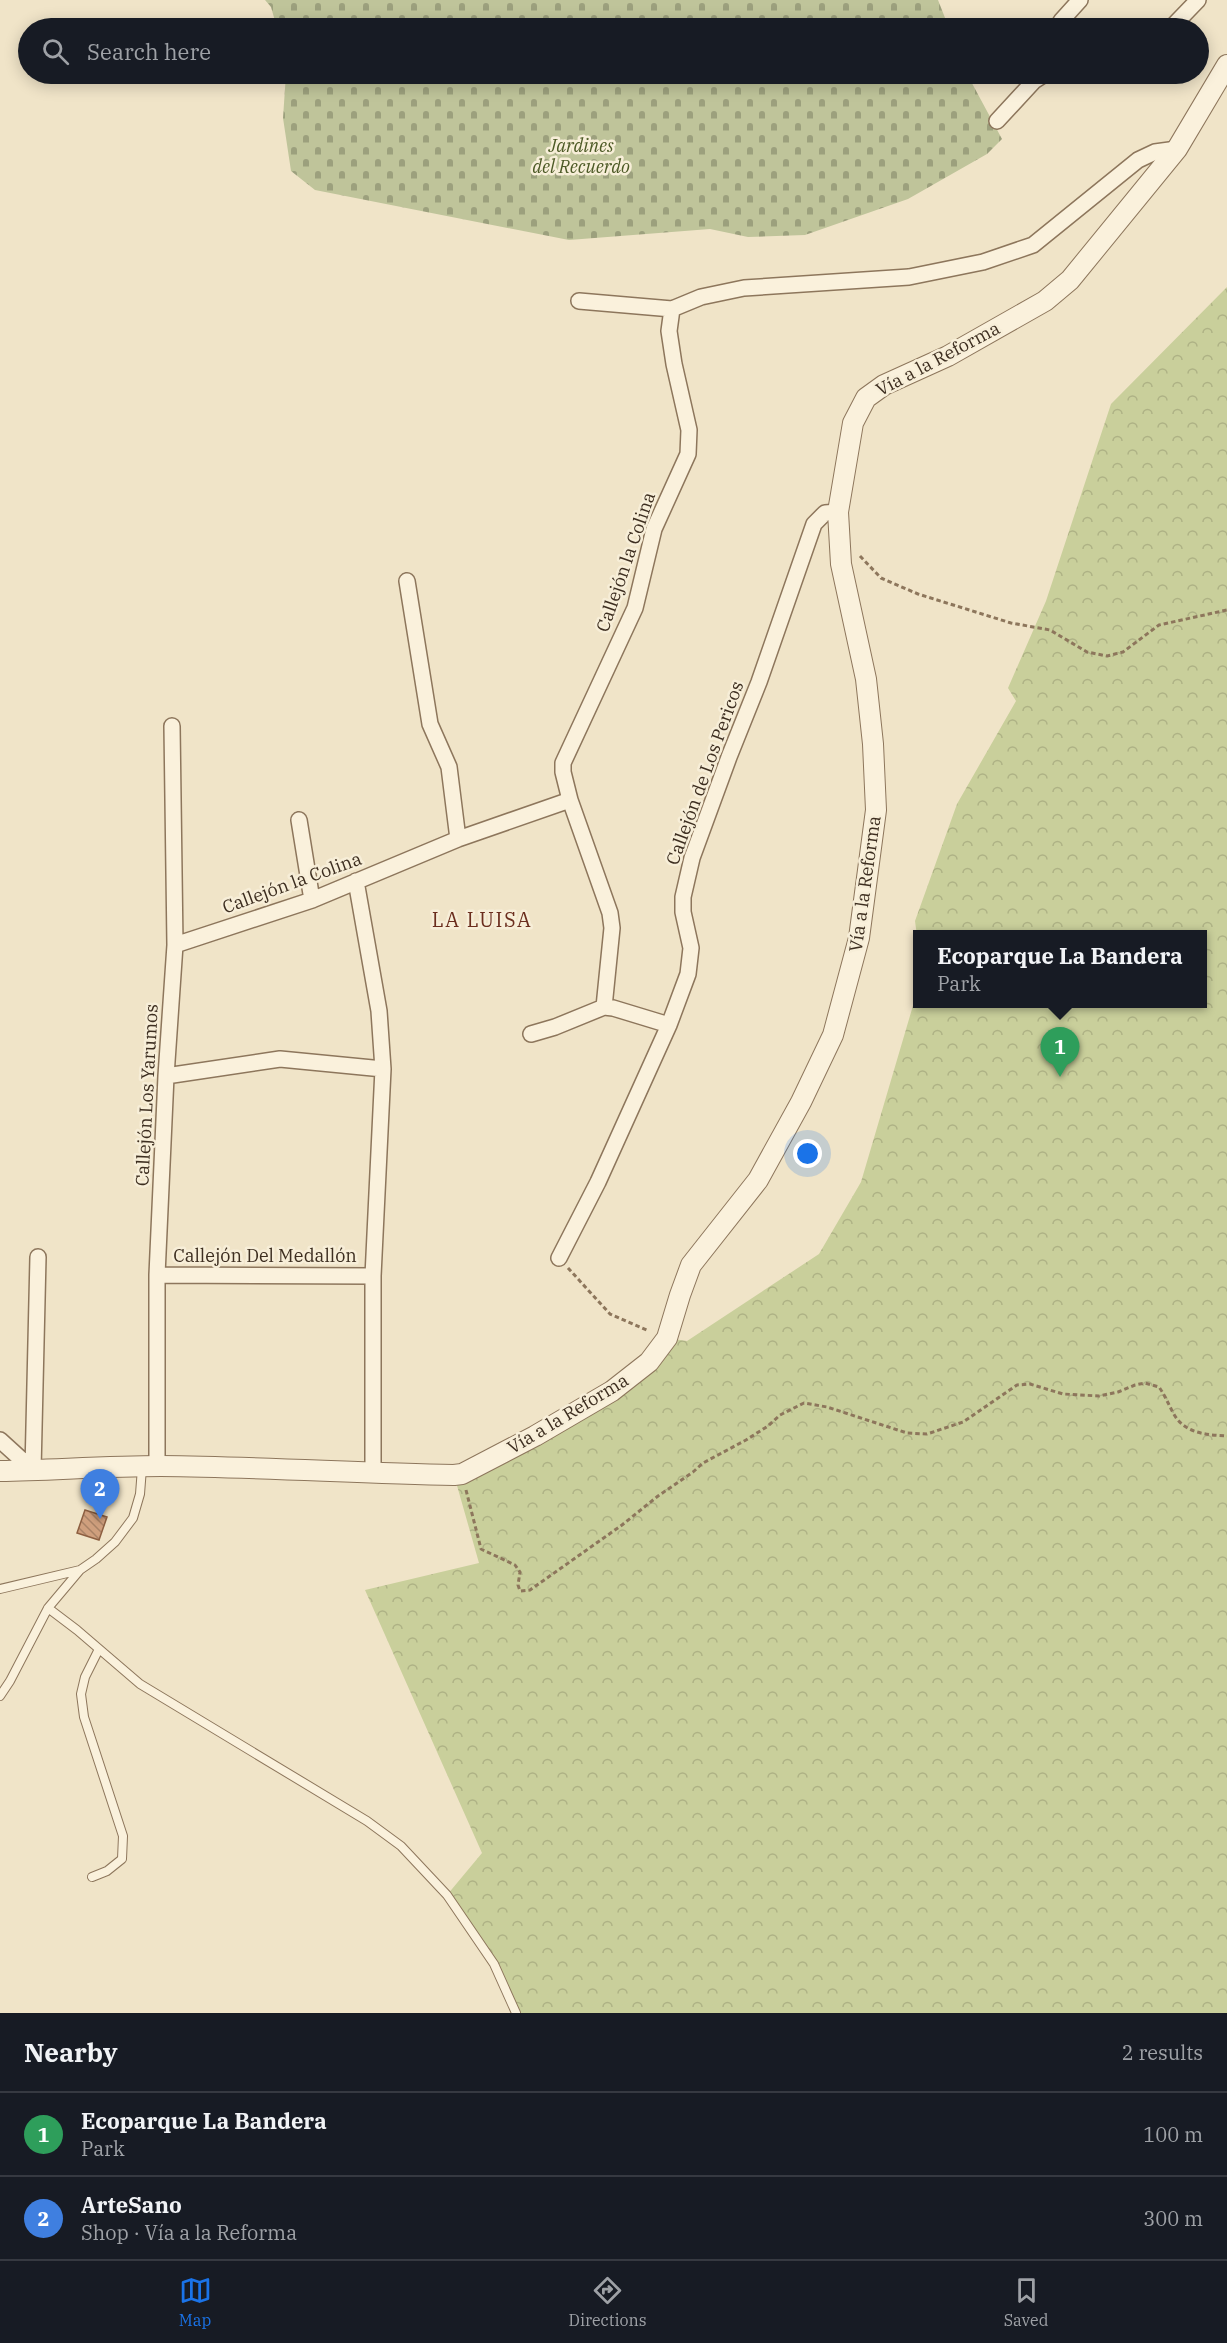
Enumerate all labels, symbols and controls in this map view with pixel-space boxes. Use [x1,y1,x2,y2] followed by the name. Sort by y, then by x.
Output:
[18,18,1209,84] search box
[39,35,72,68] icon: search
[87,37,211,66] text: Search here
[532,134,630,178] park label: Jardines del Recuerdo
[872,316,1004,401] street label: Vía a la Reforma
[591,489,660,635] street label: Callejón la Colina
[661,678,748,868] street label: Callejón de Los Pericos
[844,814,885,954] street label: Vía a la Reforma
[219,847,365,918] street label: Callejón la Colina
[432,906,532,933] district label: LA LUISA
[913,930,1207,1008] popup
[937,941,1183,970] text: Ecoparque La Bandera
[937,970,981,997] text: Park
[130,1003,163,1187] street label: Callejón Los Yarumos
[1040,1028,1080,1077] pin: 1
[793,1139,822,1168] your location
[173,1244,357,1267] street label: Callejón Del Medallón
[503,1368,633,1459] street label: Vía a la Reforma
[80,1470,120,1519] pin: 2
[24,2035,118,2069] text: Nearby
[1122,2039,1203,2066] text: 2 results
[81,2106,327,2135] text: Ecoparque La Bandera
[38,2121,50,2148] text: 1
[1143,2121,1203,2148] text: 100 m
[81,2135,125,2162] text: Park
[81,2190,182,2219] text: ArteSano
[38,2205,50,2232] text: 2
[1143,2205,1203,2232] text: 300 m
[81,2219,297,2246] text: Shop · Vía a la Reforma
[179,2274,212,2330] tab: Map
[569,2274,647,2330] tab: Directions
[1004,2274,1048,2330] tab: Saved

